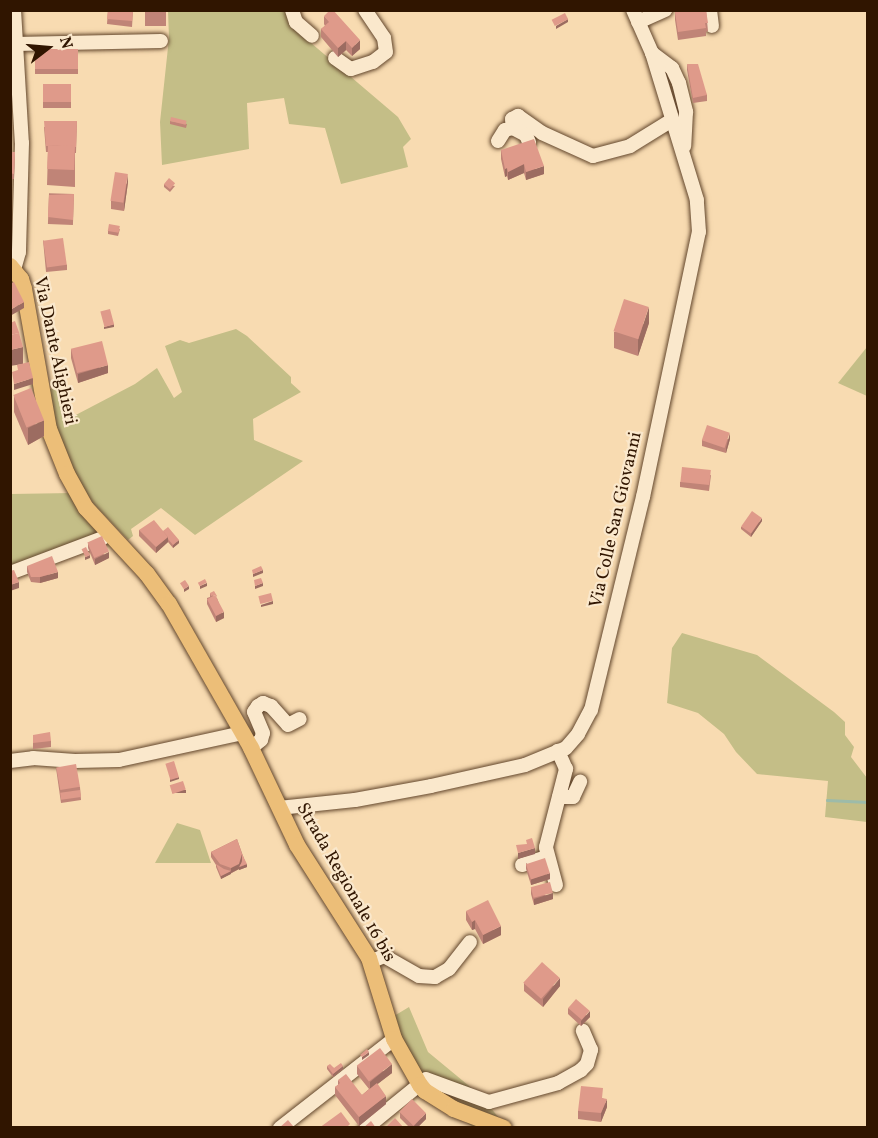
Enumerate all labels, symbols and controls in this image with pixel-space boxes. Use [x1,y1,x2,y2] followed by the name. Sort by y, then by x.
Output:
[18,18,78,78] north arrow
[53,34,77,52] text: N
[28,275,80,427] street label: Via Dante Alighieri
[586,430,648,610] street label: Via Colle San Giovanni
[291,800,399,966] street label: Strada Regionale 16 bis

